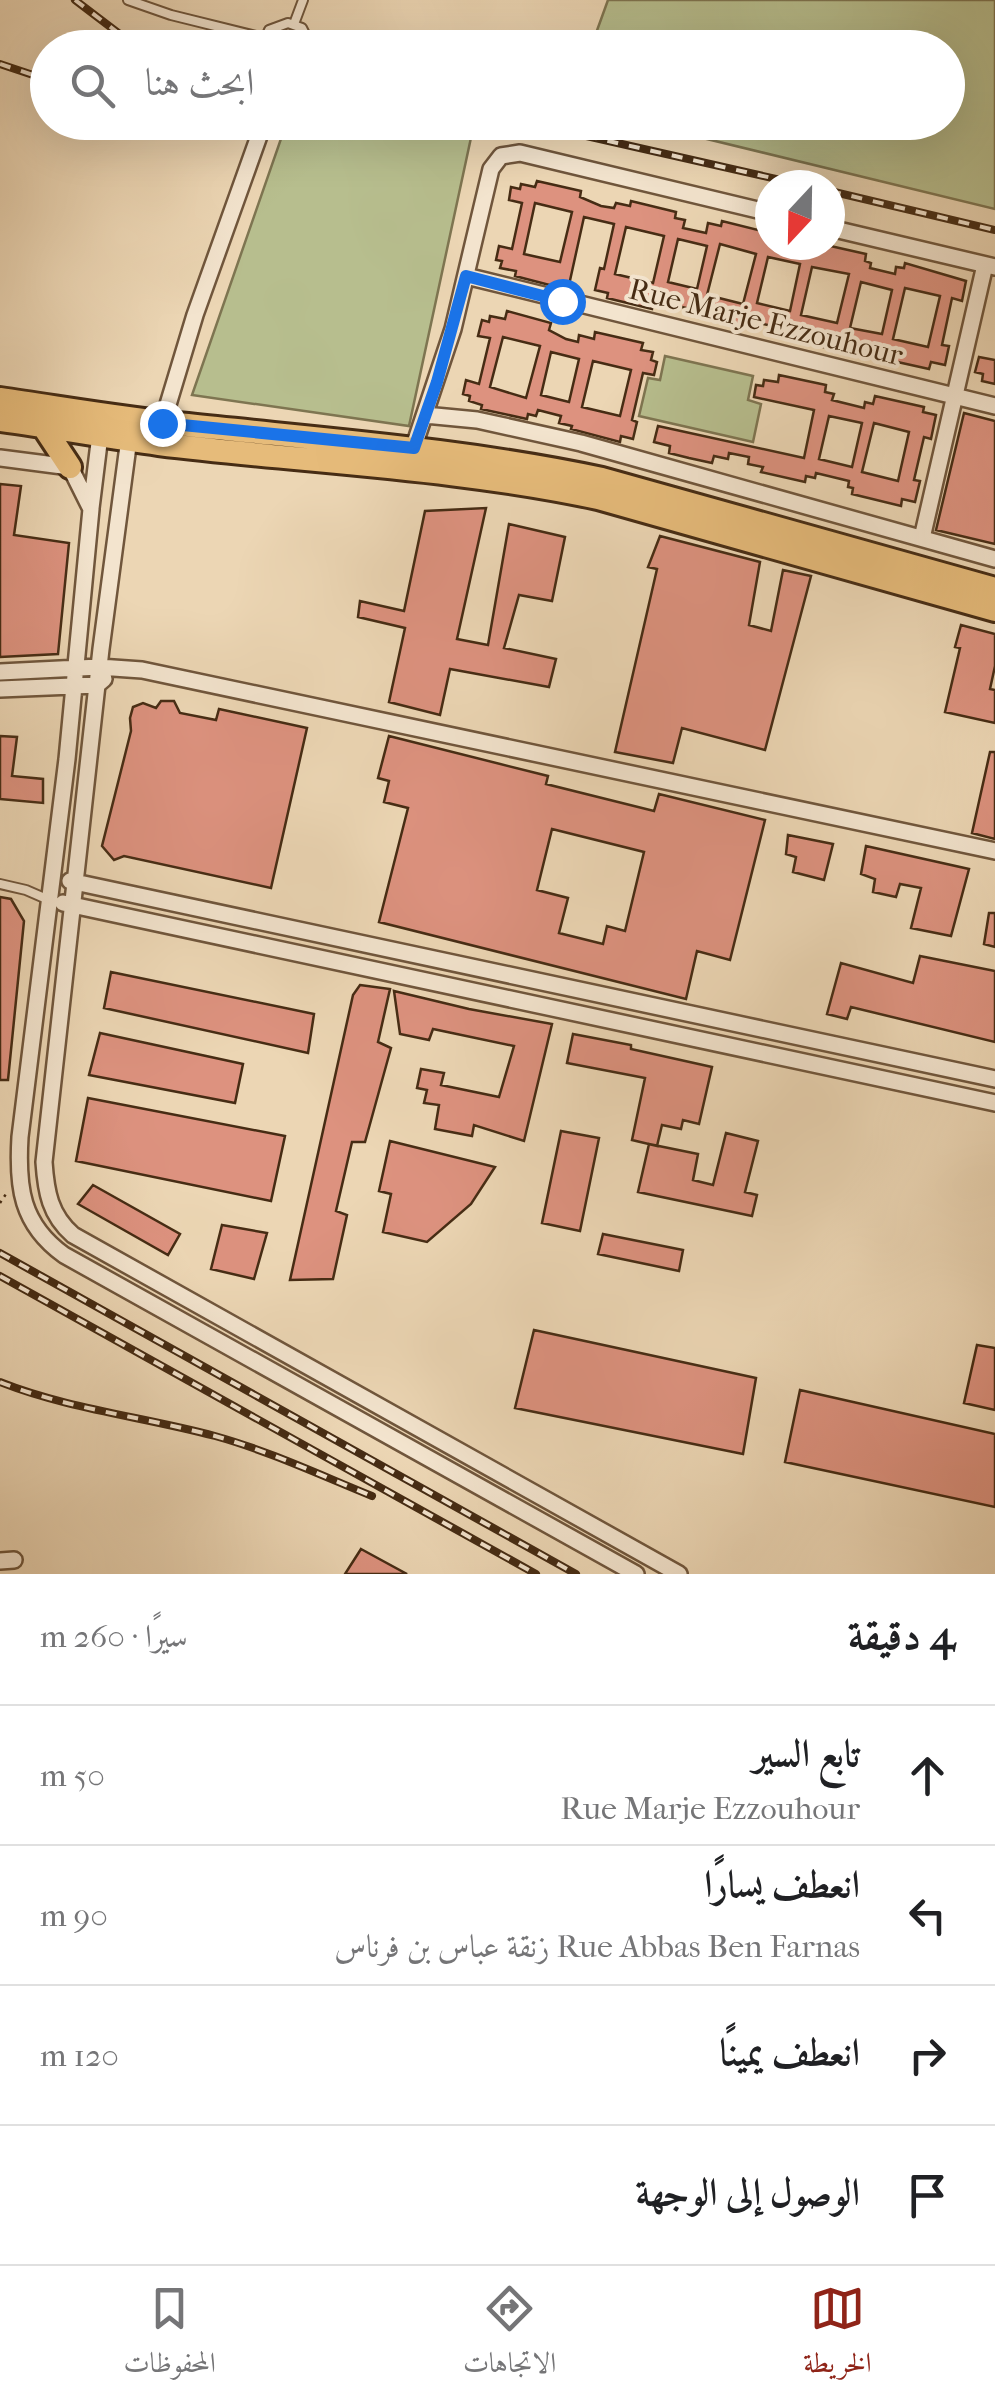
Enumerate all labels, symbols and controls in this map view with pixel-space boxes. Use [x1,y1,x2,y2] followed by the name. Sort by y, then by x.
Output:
[30,30,965,140] search box
[65,58,120,113] icon: search
[145,60,255,105] text: ابحث هنا
[755,170,845,260] north arrow
[625,272,907,374] street label: Rue Marje Ezzouhour
[540,279,586,325] route start
[140,401,186,447] route end
[848,1611,955,1660] text: 4 دقيقة
[40,1618,188,1655] text: سيرًا · 260 m
[753,1731,860,1776] text: تابع السير
[900,1748,955,1803] icon: ahead
[40,1757,105,1794] text: 50 m
[560,1790,860,1827] text: Rue Marje Ezzouhour
[704,1862,860,1907] text: انعطف يسارًا
[900,1888,955,1943] icon: left
[40,1897,108,1934] text: 90 m
[334,1928,860,1965] text: Rue Abbas Ben Farnas زنقة عباس بن فرناس
[900,2028,955,2083] icon: right
[719,2030,860,2075] text: انعطف يمينًا
[40,2037,119,2074] text: 120 m
[900,2168,955,2223] icon: arrive
[636,2170,860,2215] text: الوصول إلى الوجهة
[124,2281,216,2390] tab: المحفوظات
[463,2281,556,2390] tab: الاتجاهات
[803,2281,871,2390] tab: الخريطة

